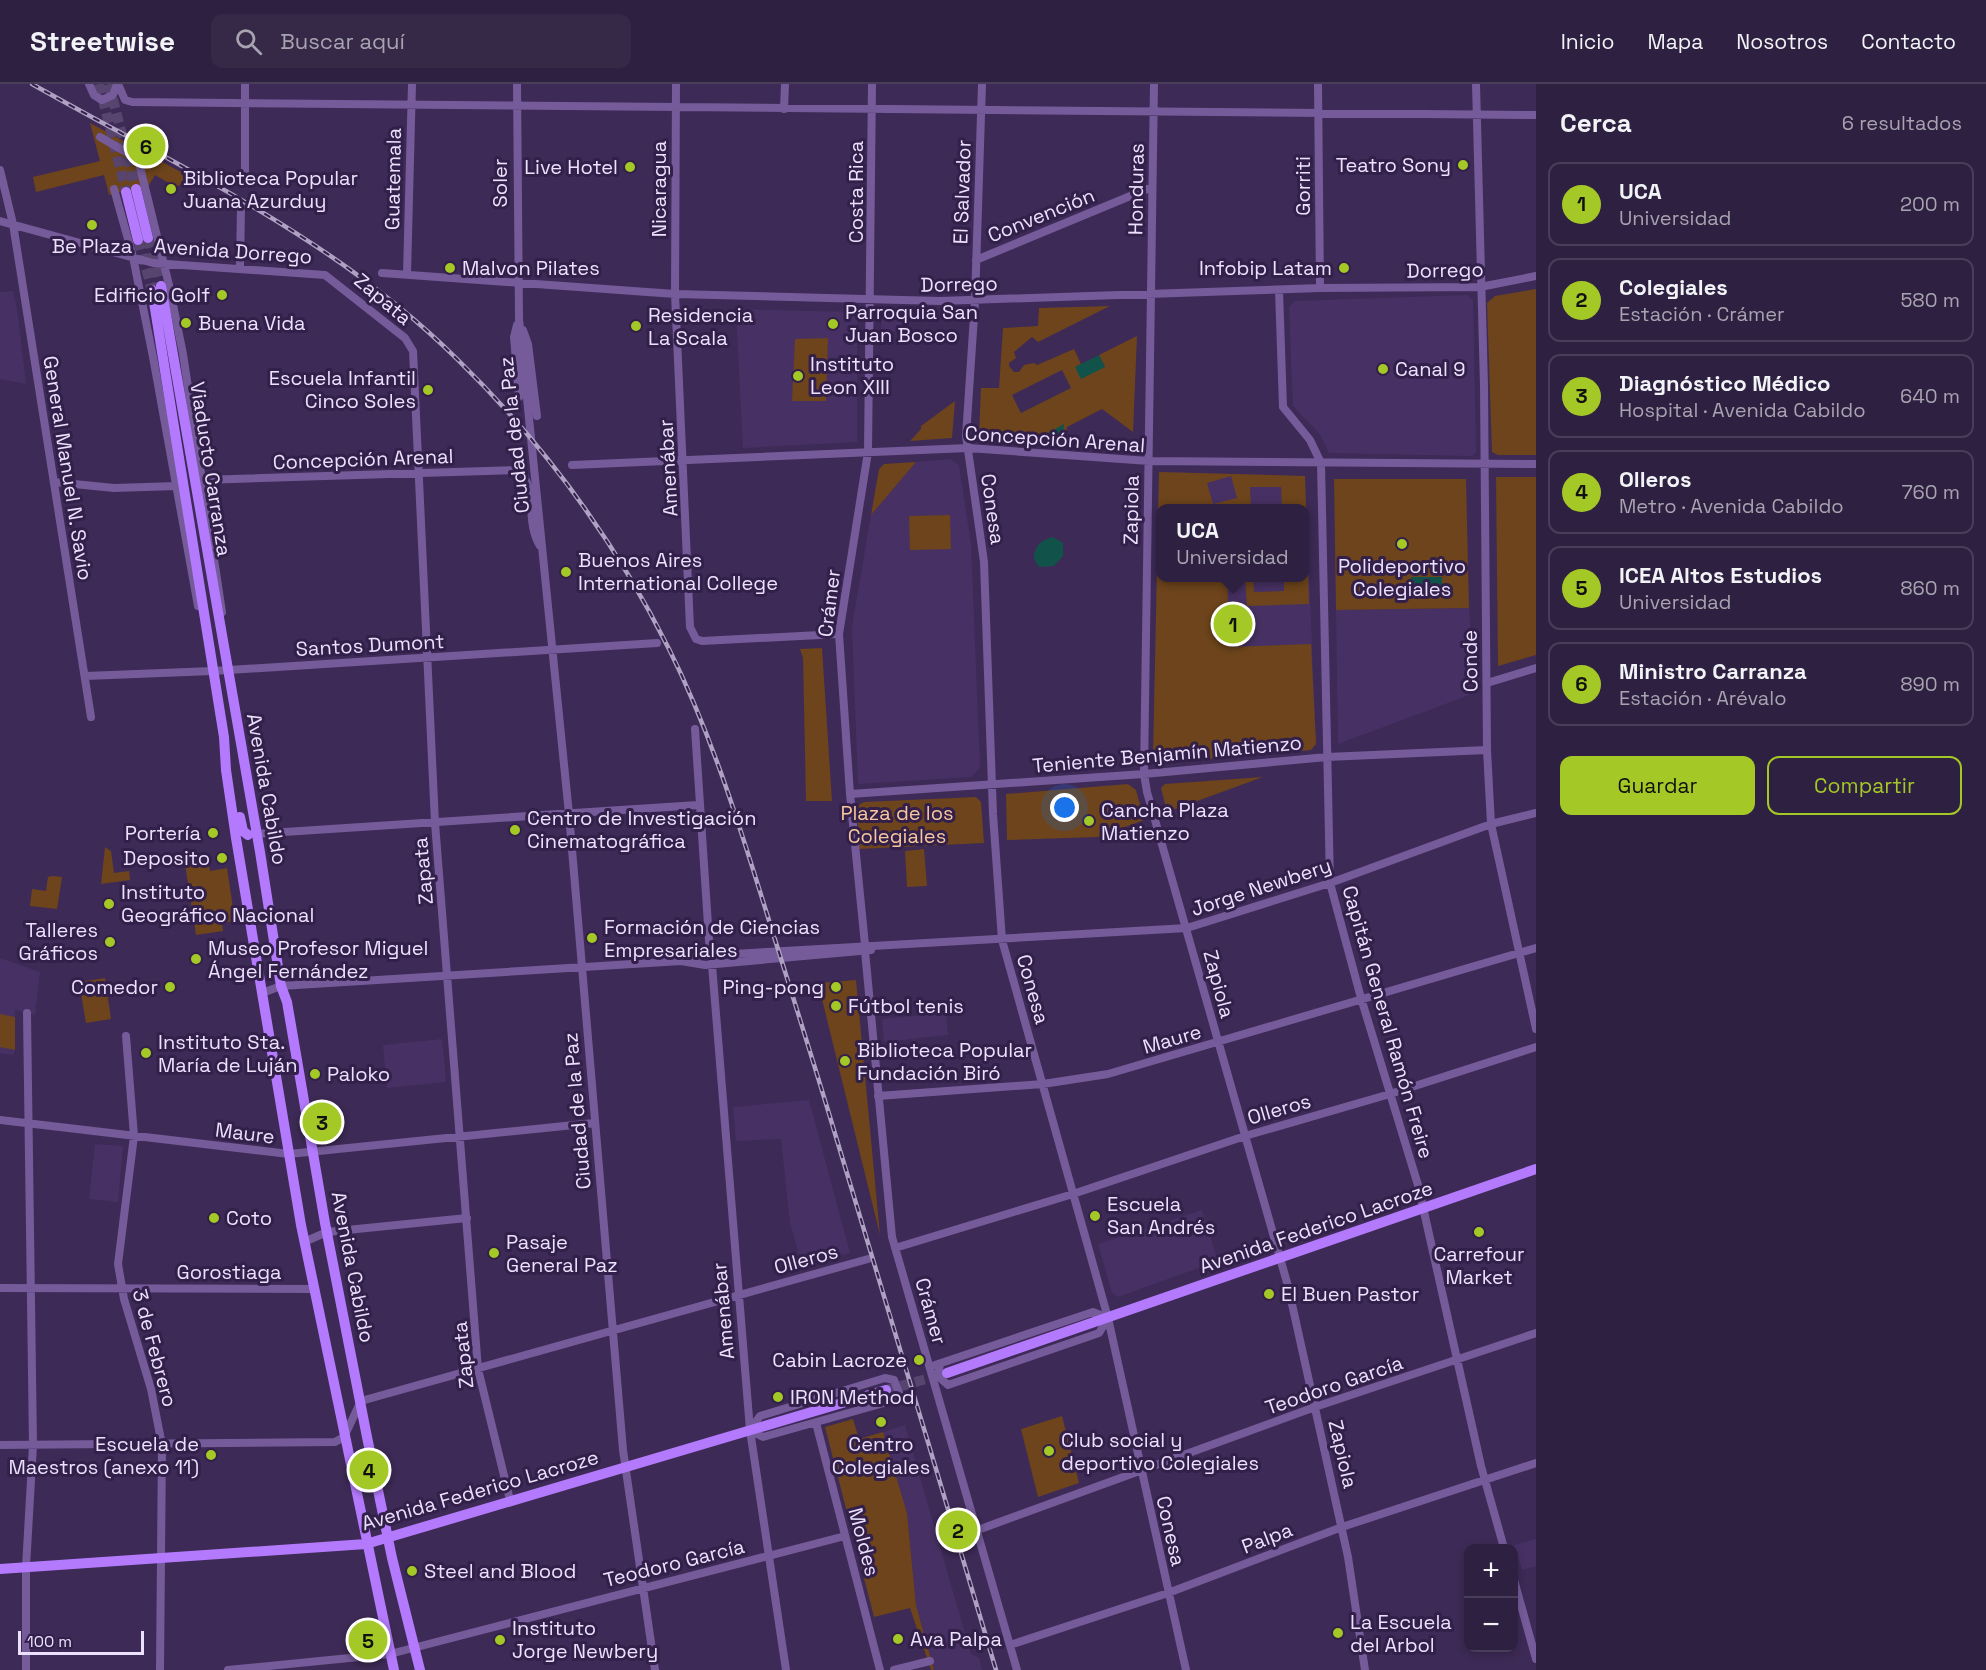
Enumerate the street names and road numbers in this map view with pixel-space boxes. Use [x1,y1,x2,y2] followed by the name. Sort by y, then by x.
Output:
[379,128,407,230] street label: Guatemala
[947,139,977,245] street label: El Salvador
[646,141,672,237] street label: Nicaragua
[843,141,869,243] street label: Costa Rica
[1122,143,1150,235] street label: Honduras
[1290,156,1316,216] street label: Gorriti
[487,159,513,207] street label: Soler
[984,182,1098,248] street label: Convención
[153,233,313,269] street label: Avenida Dorrego
[1406,256,1484,284] street label: Dorrego
[349,267,417,331] street label: Zapata
[920,270,998,298] street label: Dorrego
[37,354,99,582] street label: General Manuel N. Savio
[493,355,535,515] street label: Ciudad de la Paz
[184,380,238,558] street label: Viaducto Carranza
[652,419,684,517] street label: Amenábar
[964,420,1146,458] street label: Concepción Arenal
[272,443,454,475] street label: Concepción Arenal
[975,472,1011,546] street label: Conesa
[1117,475,1145,545] street label: Zapiola
[812,568,846,638] street label: Crámer
[295,628,445,662] street label: Santos Dumont
[1456,630,1484,692] street label: Conde
[241,711,293,867] street label: Avenida Cabildo
[1031,729,1303,779] street label: Teniente Benjamín Matienzo
[407,836,439,906] street label: Zapata
[1187,852,1335,922] street label: Jorge Newbery
[1337,882,1439,1162] street label: Capitán General Ramón Freire
[1197,947,1241,1021] street label: Zapiola
[1011,951,1055,1027] street label: Conesa
[1140,1018,1204,1060] street label: Maure
[557,1032,597,1190] street label: Ciudad de la Paz
[1244,1088,1314,1130] street label: Olleros
[214,1116,276,1150] street label: Maure
[1196,1175,1436,1279] street label: Avenida Federico Lacroze
[326,1189,380,1345] street label: Avenida Cabildo
[771,1238,841,1280] street label: Olleros
[176,1259,282,1285] street label: Gorostiaga
[706,1261,740,1361] street label: Amenábar
[909,1275,953,1347] street label: Crámer
[127,1286,183,1410] street label: 3 de Febrero
[447,1320,479,1390] street label: Zapata
[1262,1349,1406,1421] street label: Teodoro García
[1323,1417,1363,1491] street label: Zapiola
[358,1444,602,1536] street label: Avenida Federico Lacroze
[1150,1493,1192,1569] street label: Conesa
[842,1505,886,1579] street label: Moldes
[1238,1516,1296,1560] street label: Palpa
[601,1533,747,1593] street label: Teodoro García

